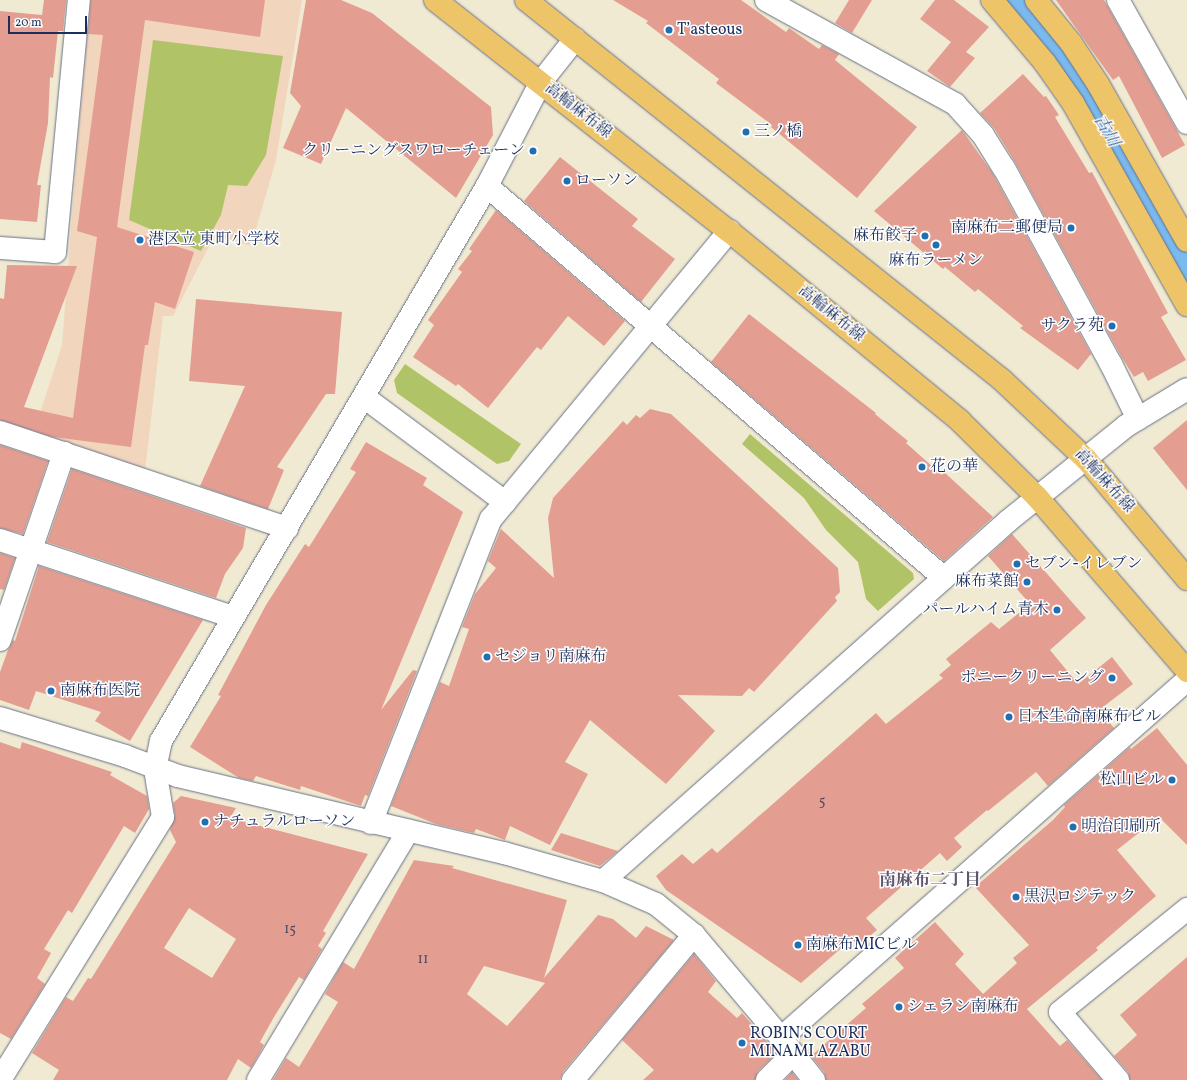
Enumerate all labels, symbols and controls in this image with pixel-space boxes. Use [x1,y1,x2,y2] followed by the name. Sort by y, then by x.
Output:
[10,8,89,34] scale bar
[15,15,42,31] text: 20 m
[677,20,742,40] place label: T’asteous
[664,25,674,35] marker: T’asteous
[541,79,615,143] street label: 高輪麻布線
[1089,111,1123,151] water label: 古川
[754,122,802,142] place label: 三ノ橋
[741,127,751,137] marker: 三ノ橋
[301,141,525,161] place label: クリーニングスワローチェーン
[528,146,538,156] marker: クリーニングスワローチェーン
[575,171,639,191] place label: ローソン
[562,176,572,186] marker: ローソン
[951,218,1063,238] place label: 南麻布二郵便局
[1066,223,1076,233] marker: 南麻布二郵便局
[853,226,917,246] place label: 麻布餃子
[148,230,279,250] place label: 港区立 東町小学校
[920,231,930,241] marker: 麻布餃子
[135,235,145,245] marker: 港区立 東町小学校
[931,240,941,250] marker: 麻布ラーメン
[888,251,984,271] place label: 麻布ラーメン
[794,281,868,347] street label: 高輪麻布線
[1040,316,1104,336] place label: サクラ苑
[1107,321,1117,331] marker: サクラ苑
[1070,445,1138,517] street label: 高輪麻布線
[930,457,978,477] place label: 花の華
[917,462,927,472] marker: 花の華
[1025,554,1144,574] place label: セブン-イレブン
[1012,559,1022,569] marker: セブン-イレブン
[955,572,1019,592] place label: 麻布菜館
[1022,577,1032,587] marker: 麻布菜館
[921,600,1049,620] place label: パールハイム青木
[1052,605,1062,615] marker: パールハイム青木
[495,647,607,667] place label: セジョリ南麻布
[482,652,492,662] marker: セジョリ南麻布
[960,668,1104,688] place label: ポニークリーニング
[1107,673,1117,683] marker: ポニークリーニング
[60,681,140,701] place label: 南麻布医院
[45,685,57,697] marker: 南麻布医院
[1017,707,1161,727] place label: 日本生命南麻布ビル
[1004,712,1014,722] marker: 日本生命南麻布ビル
[1100,770,1164,790] place label: 松山ビル
[1167,775,1177,785] marker: 松山ビル
[819,794,825,810] house number: 5
[213,812,357,832] place label: ナチュラルローソン
[200,817,210,827] marker: ナチュラルローソン
[1081,817,1161,837] place label: 明治印刷所
[1068,822,1078,832] marker: 明治印刷所
[879,871,981,891] district label: 南麻布二丁目
[1024,887,1136,907] place label: 黒沢ロジテック
[1011,892,1021,902] marker: 黒沢ロジテック
[284,922,296,938] house number: 15
[806,935,917,955] place label: 南麻布MICビル
[793,940,803,950] marker: 南麻布MICビル
[418,952,428,968] house number: 11
[907,997,1019,1017] place label: シェラン南麻布
[894,1002,904,1012] marker: シェラン南麻布
[750,1024,871,1062] place label: ROBIN'S COURT MINAMI AZABU
[737,1038,747,1048] marker: ROBIN'S COURT MINAMI AZABU

